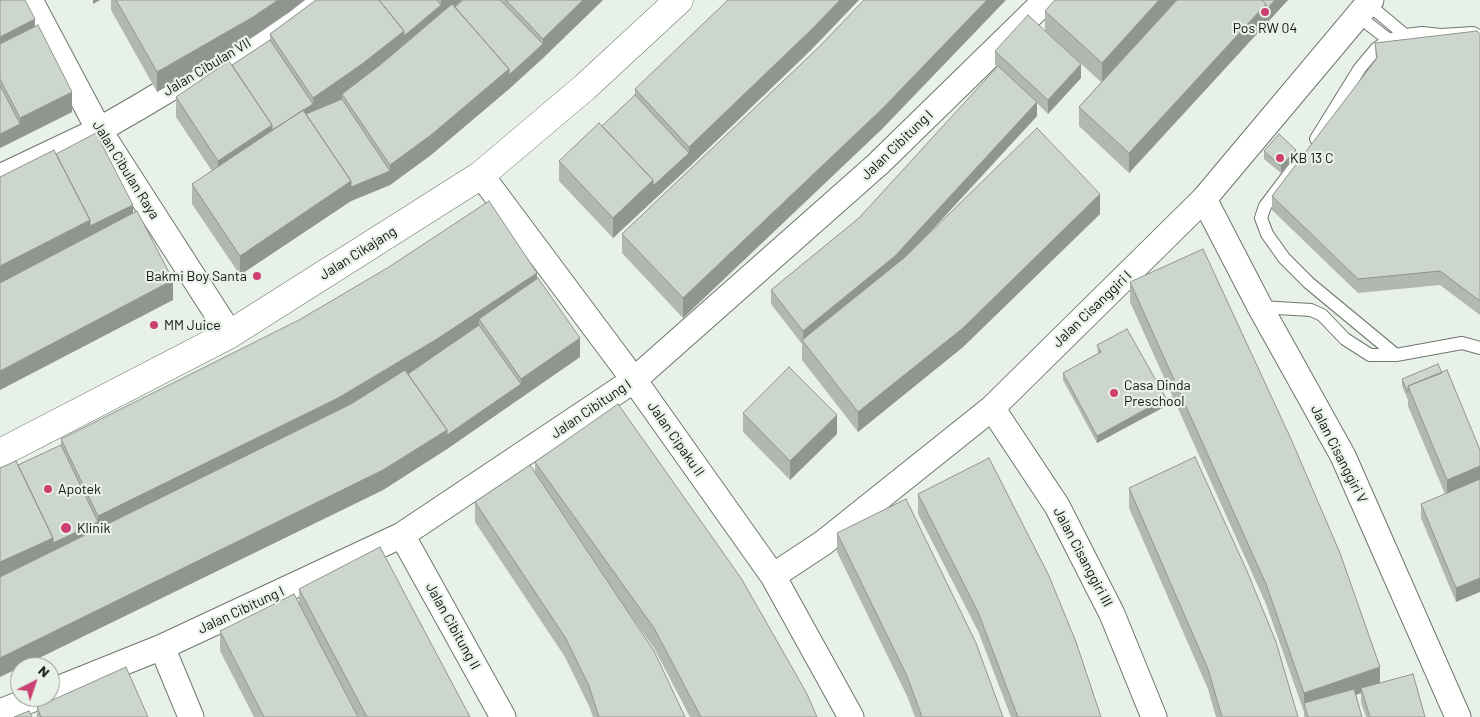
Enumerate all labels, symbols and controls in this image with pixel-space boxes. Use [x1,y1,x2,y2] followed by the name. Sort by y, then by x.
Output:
[1259,6,1271,18] marker: Pos RW 04
[1233,20,1297,36] place label: Pos RW 04
[160,34,254,100] street label: Jalan Cibulan VII
[858,107,936,183] street label: Jalan Cibitung I
[89,118,163,222] street label: Jalan Cibulan Raya
[1290,150,1334,166] place label: KB 13 C
[1274,152,1286,164] marker: KB 13 C
[316,223,400,283] street label: Jalan Cikajang
[1049,267,1135,351] street label: Jalan Cisanggiri I
[146,268,247,284] place label: Bakmi Boy Santa
[251,270,263,282] marker: Bakmi Boy Santa
[164,317,221,333] place label: MM Juice
[148,319,160,331] marker: MM Juice
[548,376,634,442] street label: Jalan Cibitung I
[1124,377,1191,410] place label: Casa Dinda Preschool
[1108,387,1120,399] marker: Casa Dinda Preschool
[644,398,708,480] street label: Jalan Cipaku II
[1307,402,1371,506] street label: Jalan Cisanggiri V
[58,481,101,497] place label: Apotek
[42,483,54,495] marker: Apotek
[1050,504,1116,610] street label: Jalan Cisanggiri III
[77,520,110,536] place label: Klinik
[59,521,73,535] marker: Klinik
[422,580,484,672] street label: Jalan Cibitung II
[195,583,287,637] street label: Jalan Cibitung I
[10,657,60,707] north arrow
[35,662,54,681] text: N

